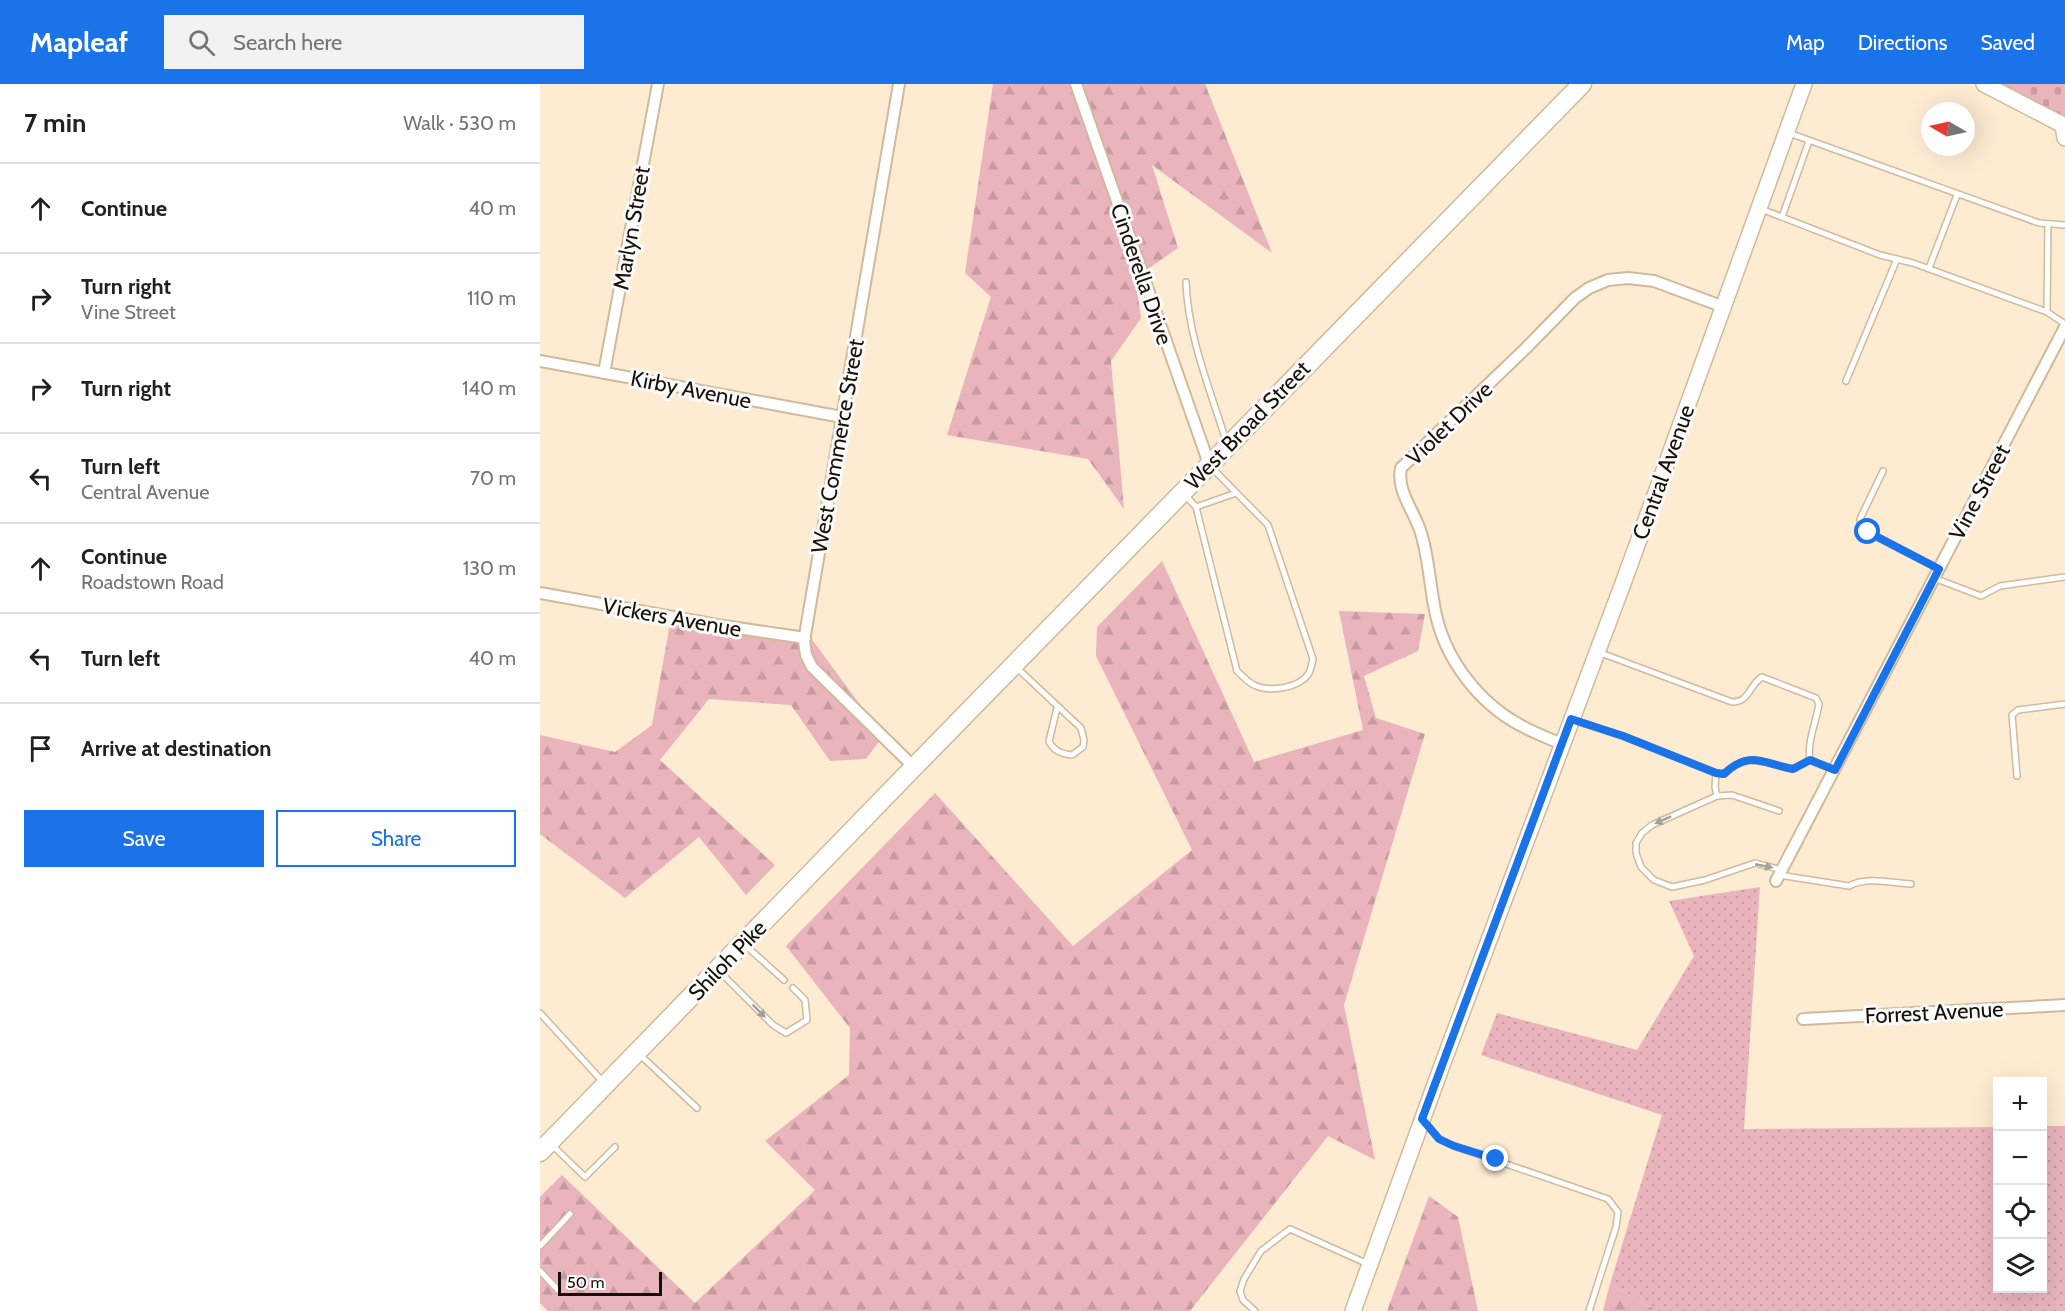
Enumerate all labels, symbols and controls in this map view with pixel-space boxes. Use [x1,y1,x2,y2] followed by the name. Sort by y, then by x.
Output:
[164,15,584,69] search box
[30,25,128,59] text: Mapleaf
[185,26,218,59] icon: search
[233,29,342,56] text: Search here
[1786,30,1825,55] text: Map
[1858,30,1947,55] text: Directions
[1980,30,2035,55] text: Saved
[1921,102,1975,156] north arrow
[24,107,86,139] text: 7 min
[403,111,516,135] text: Walk · 530 m
[607,164,656,292] street label: Marlyn Street
[24,192,57,225] icon: ahead
[81,195,167,222] text: Continue
[468,196,516,220] text: 40 m
[1105,200,1178,348] street label: Cinderella Drive
[81,273,171,300] text: Turn right
[24,282,57,315] icon: right
[467,286,516,310] text: 110 m
[81,300,176,324] text: Vine Street
[805,336,870,555] street label: West Commerce Street
[1179,355,1316,495] street label: West Broad Street
[628,365,754,414] street label: Kirby Avenue
[24,372,57,405] icon: right
[81,375,171,402] text: Turn right
[462,376,516,400] text: 140 m
[1401,376,1498,471] street label: Violet Drive
[1627,401,1700,543] street label: Central Avenue
[1943,439,2016,545] street label: Vine Street
[81,453,160,480] text: Turn left
[24,462,57,495] icon: left
[470,466,516,490] text: 70 m
[81,480,209,504] text: Central Avenue
[1854,518,1880,544] route start
[81,543,167,570] text: Continue
[24,552,57,585] icon: ahead
[463,556,516,580] text: 130 m
[81,570,224,594] text: Roadstown Road
[600,592,743,643] street label: Vickers Avenue
[24,642,57,675] icon: left
[81,645,160,672] text: Turn left
[468,646,516,670] text: 40 m
[24,732,57,765] icon: arrive
[81,735,271,762] text: Arrive at destination
[24,810,264,867] button: Save
[276,810,516,867] button: Share
[1654,815,1672,825] one-way arrow
[1755,862,1774,871] one-way arrow
[683,915,772,1006] street label: Shiloh Pike
[1864,995,2004,1030] street label: Forrest Avenue
[752,1003,766,1018] one-way arrow
[1993,1077,2047,1293] map controls
[1993,1077,2047,1131] button: +
[1993,1131,2047,1185] button: −
[1482,1145,1508,1171] route end
[1993,1185,2047,1239] button: locate
[1993,1239,2047,1293] button: layers
[558,1269,662,1296] scale bar
[567,1273,604,1292] text: 50 m

